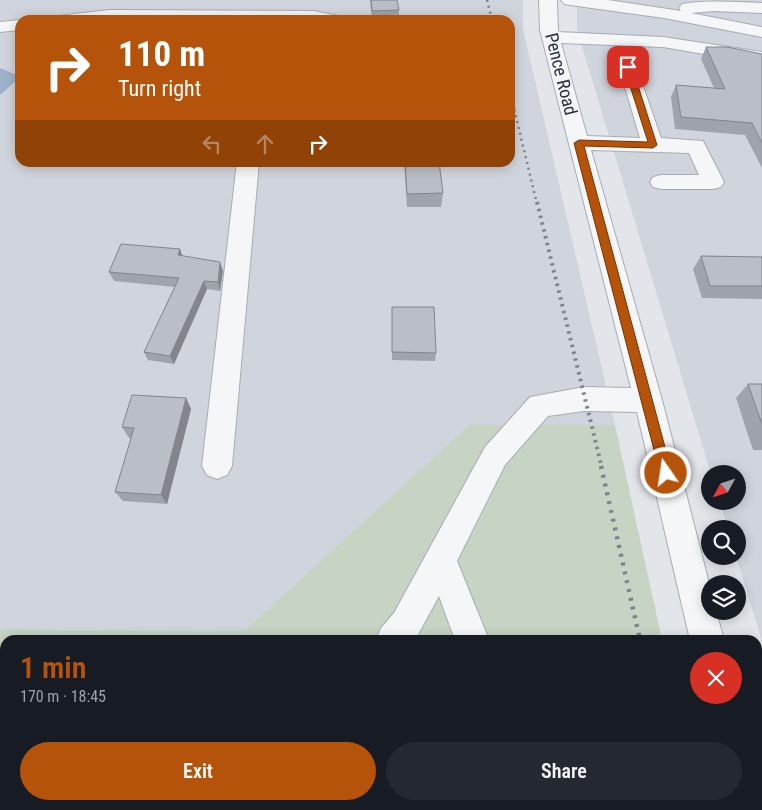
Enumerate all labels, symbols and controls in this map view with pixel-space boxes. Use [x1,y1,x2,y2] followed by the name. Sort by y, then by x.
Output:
[541,31,582,117] street label: Pence Road
[118,34,205,75] text: 110 m
[35,35,100,100] icon: right
[607,46,649,88] pin
[614,53,642,81] icon: arrive
[118,76,201,101] text: Turn right
[198,130,226,158] icon: left
[251,130,279,158] icon: ahead
[304,130,332,158] icon: right
[639,446,691,498] position arrow
[701,465,746,510] north arrow
[701,465,746,620] map controls
[701,520,746,565] button: search
[701,575,746,620] button: layers
[20,650,86,685] text: 1 min
[690,652,742,704] button: close
[20,687,106,706] text: 170 m · 18:45
[20,742,376,800] button: Exit
[386,742,742,800] button: Share

